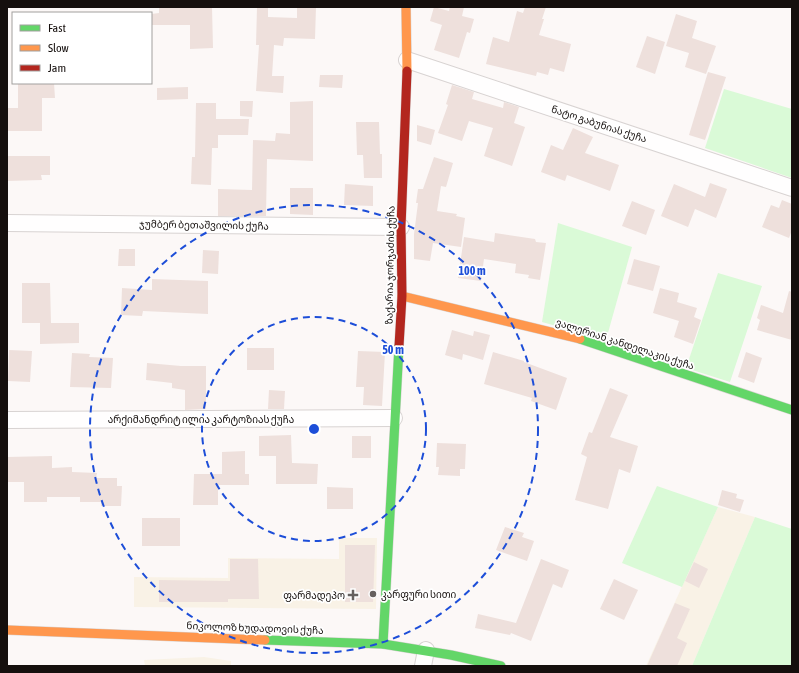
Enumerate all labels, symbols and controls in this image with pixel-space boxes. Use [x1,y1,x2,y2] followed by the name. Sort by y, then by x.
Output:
[12,12,152,84] legend
[48,21,66,35] text: Fast
[48,41,69,55] text: Slow
[48,61,66,75] text: Jam
[550,103,648,146] street label: ნატო გაბუნიას ქუჩა
[383,205,398,325] street label: ზაქარია ჯორჯაძის ქუჩა
[139,218,269,233] street label: ჯუმბერ ბეთაშვილის ქუჩა
[458,264,486,278] text: 100 m
[554,316,696,373] street label: ვალერიან კანდელაკის ქუჩა
[382,343,404,357] text: 50 m
[108,414,294,426] street label: არქიმანდრიტ ილია კარტოზიას ქუჩა
[307,422,321,436] centre of rings
[368,589,378,599] marker: კარფური სითი
[381,589,457,601] place label: კარფური სითი
[283,590,345,602] place label: ფარმადეპო
[348,590,358,600] marker: ფარმადეპო
[186,620,324,637] street label: ნიკოლოზ ხუდადოვის ქუჩა

